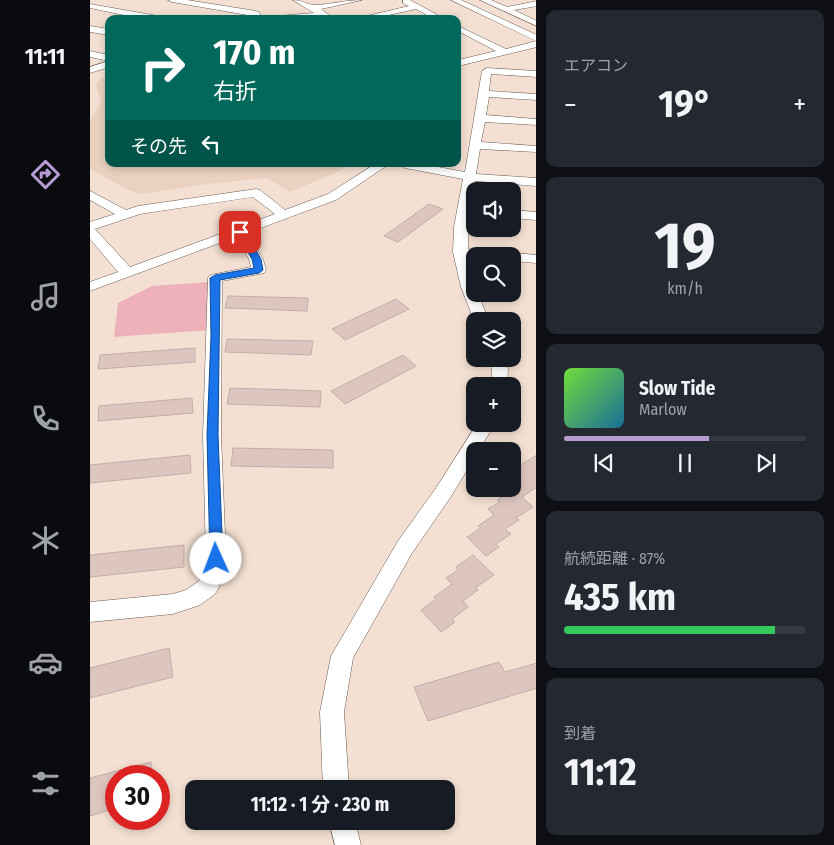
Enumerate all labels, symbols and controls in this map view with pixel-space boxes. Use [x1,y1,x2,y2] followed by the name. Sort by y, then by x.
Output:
[213,31,296,73] text: 170 m
[130,35,195,100] icon: right
[25,43,65,70] text: 11:11
[564,56,628,75] text: エアコン
[213,78,257,105] text: 右折
[658,81,712,127] text: 19°
[564,88,577,121] text: −
[793,88,806,121] text: +
[197,130,225,158] icon: left
[130,135,187,158] text: その先
[28,157,63,192] icon: directions
[466,182,521,497] map controls
[466,182,521,237] button: sound
[654,207,716,285] text: 19
[219,211,261,253] pin
[226,218,254,246] icon: arrive
[466,247,521,302] button: search
[28,279,63,314] icon: music
[667,279,703,298] text: km/h
[466,312,521,367] button: layers
[466,377,521,432] button: +
[639,377,715,400] text: Slow Tide
[639,400,687,419] text: Marlow
[28,401,63,436] icon: phone
[466,442,521,497] button: −
[590,449,618,477] icon: previous
[671,449,699,477] icon: pause
[752,449,780,477] icon: next
[28,523,63,558] icon: climate
[189,532,241,584] position arrow
[564,549,665,568] text: 航続距離 · 87%
[564,574,676,620] text: 435 km
[28,645,63,680] icon: car
[564,724,596,743] text: 到着
[564,749,637,795] text: 11:12
[105,765,170,830] speed limit sign: 30
[28,766,63,801] icon: filters
[251,793,389,816] text: 11:12 · 1 分 · 230 m

